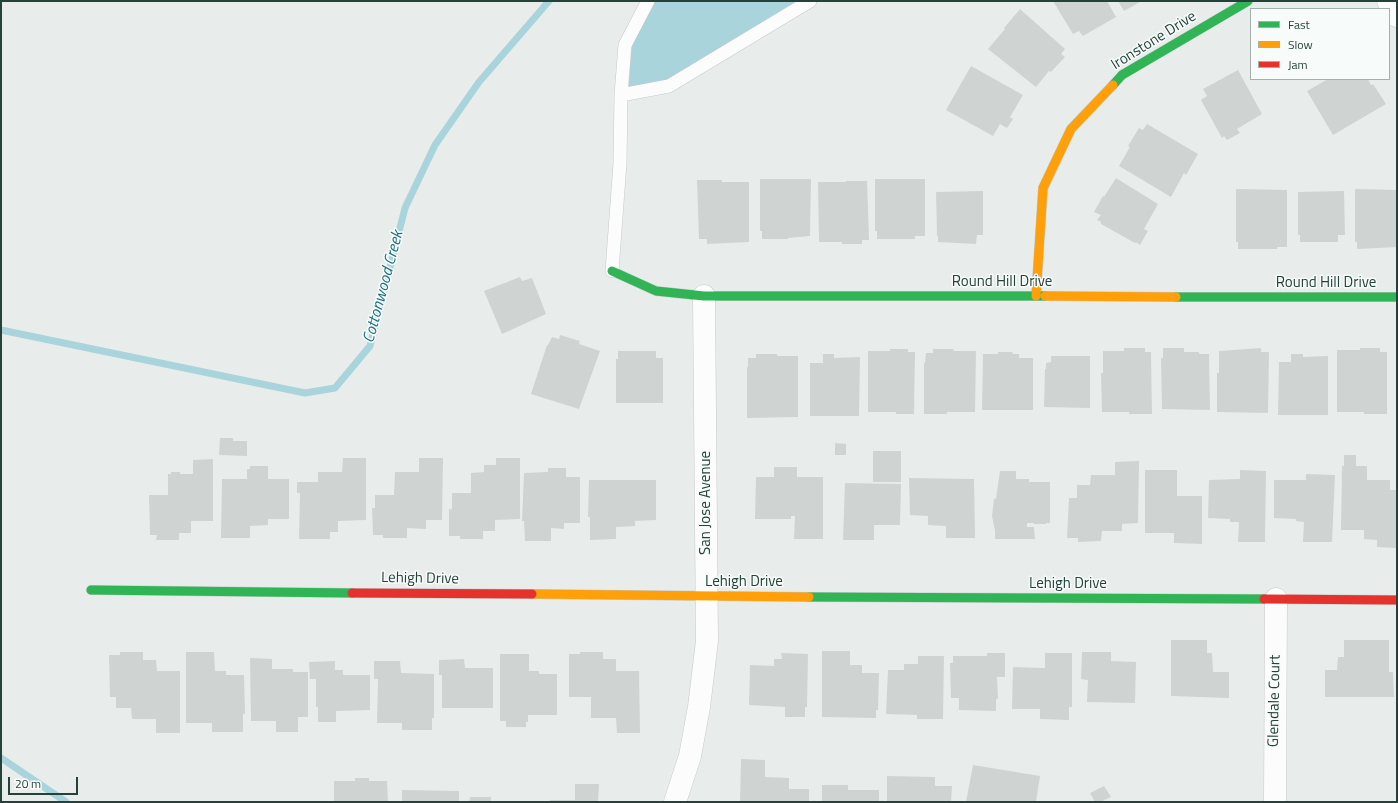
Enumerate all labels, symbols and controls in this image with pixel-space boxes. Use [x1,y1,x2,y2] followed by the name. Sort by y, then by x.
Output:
[1108,8,1200,74] street label: Ironstone Drive
[1250,8,1390,80] legend
[1288,15,1310,34] text: Fast
[1288,35,1313,54] text: Slow
[1288,55,1308,74] text: Jam
[360,229,408,345] water label: Cottonwood Creek
[952,273,1052,291] street label: Round Hill Drive
[1276,274,1376,292] street label: Round Hill Drive
[697,451,715,555] street label: San Jose Avenue
[381,569,459,589] street label: Lehigh Drive
[705,573,783,591] street label: Lehigh Drive
[1029,575,1107,593] street label: Lehigh Drive
[1265,655,1285,747] street label: Glendale Court
[10,769,80,795] scale bar
[15,774,41,793] text: 20 m

